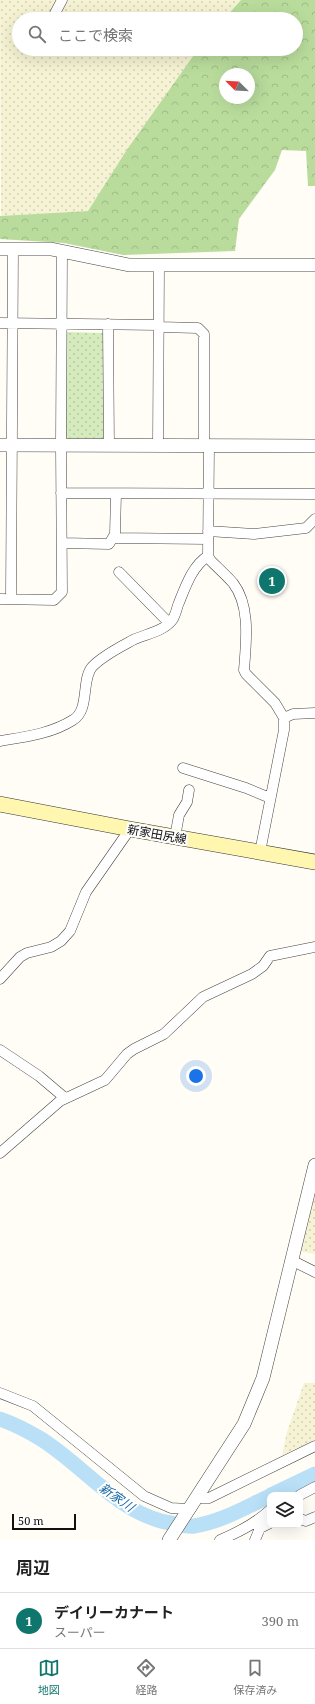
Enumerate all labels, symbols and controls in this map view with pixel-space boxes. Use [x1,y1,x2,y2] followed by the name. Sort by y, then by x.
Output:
[12,12,303,56] search box
[26,23,48,45] icon: search
[58,25,133,45] text: ここで検索
[219,68,255,104] north arrow
[259,566,285,596] pin: 1
[126,820,188,848] street label: 新家田尻線
[186,1066,206,1086] your location
[96,1478,140,1517] water label: 新家川
[267,1492,303,1528] map controls
[267,1492,303,1528] button: layers
[12,1512,76,1531] scale bar
[18,1513,44,1528] text: 50 m
[16,1556,50,1579] text: 周辺
[54,1602,174,1622] text: デイリーカナート
[25,1612,33,1630] text: 1
[262,1612,299,1630] text: 390 m
[54,1623,106,1641] text: スーパー
[38,1657,60,1697] tab: 地図
[135,1657,157,1697] tab: 経路
[233,1657,277,1697] tab: 保存済み

